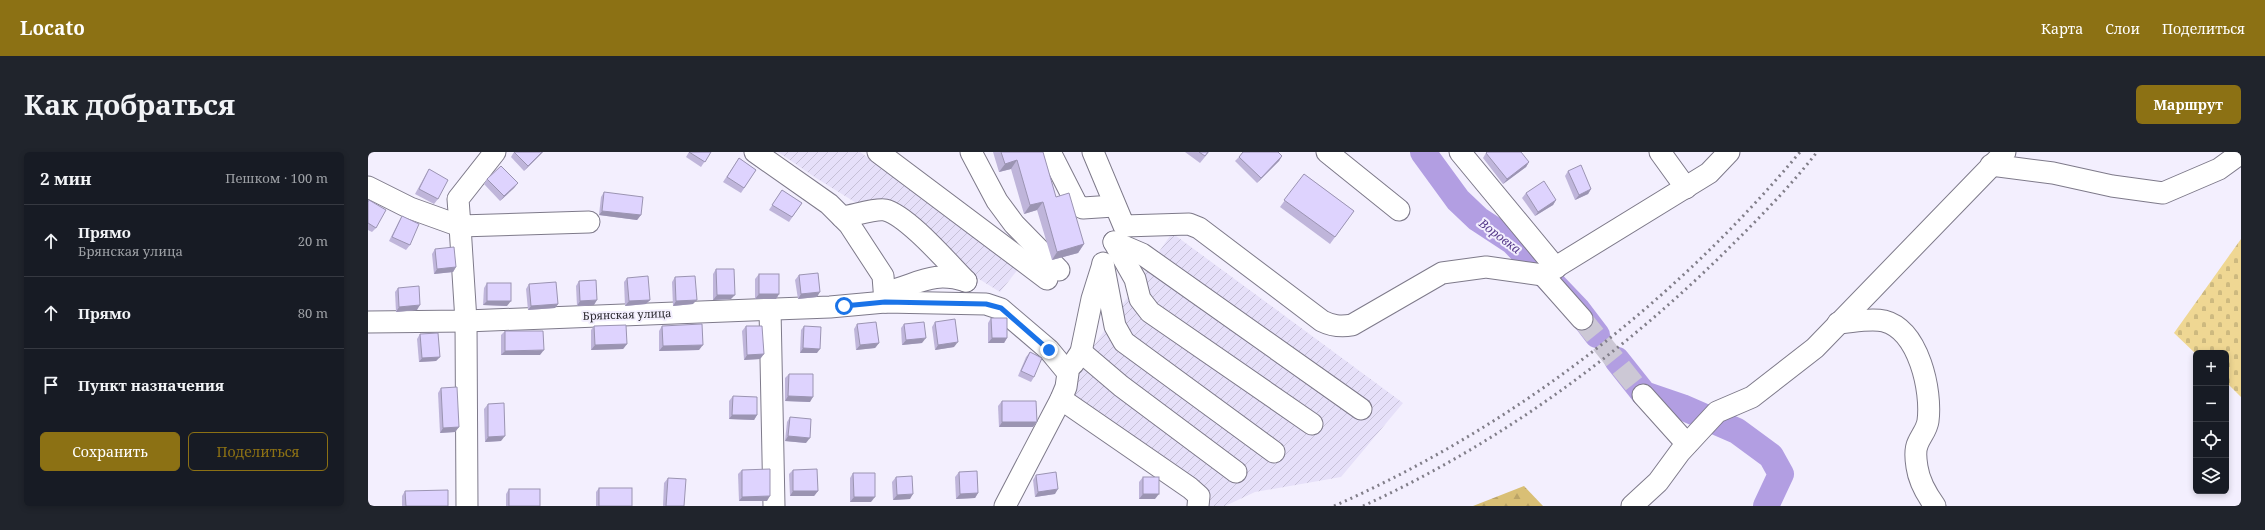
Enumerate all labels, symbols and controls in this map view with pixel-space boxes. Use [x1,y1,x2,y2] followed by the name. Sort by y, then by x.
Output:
[20,15,85,41] text: Locato
[2041,19,2083,38] text: Карта
[2105,19,2140,38] text: Слои
[2162,19,2245,38] text: Поделиться
[24,85,235,123] text: Как добраться
[2136,85,2241,124] button: Маршрут
[40,167,92,190] text: 2 мин
[225,169,328,187] text: Пешком · 100 m
[1475,214,1525,257] water label: Воровка
[78,222,131,242] text: Прямо
[40,230,62,252] icon: ahead
[298,232,328,250] text: 20 m
[78,242,183,260] text: Брянская улица
[835,297,853,315] route start
[40,302,62,324] icon: ahead
[78,303,131,323] text: Прямо
[298,304,328,322] text: 80 m
[582,305,672,323] street label: Брянская улица
[1040,341,1058,359] route end
[2193,350,2229,494] map controls
[2193,350,2229,386] button: +
[40,374,62,396] icon: arrive
[78,375,224,395] text: Пункт назначения
[2193,386,2229,422] button: −
[2193,422,2229,458] button: locate
[40,432,180,471] button: Сохранить
[188,432,328,471] button: Поделиться
[2193,458,2229,494] button: layers

